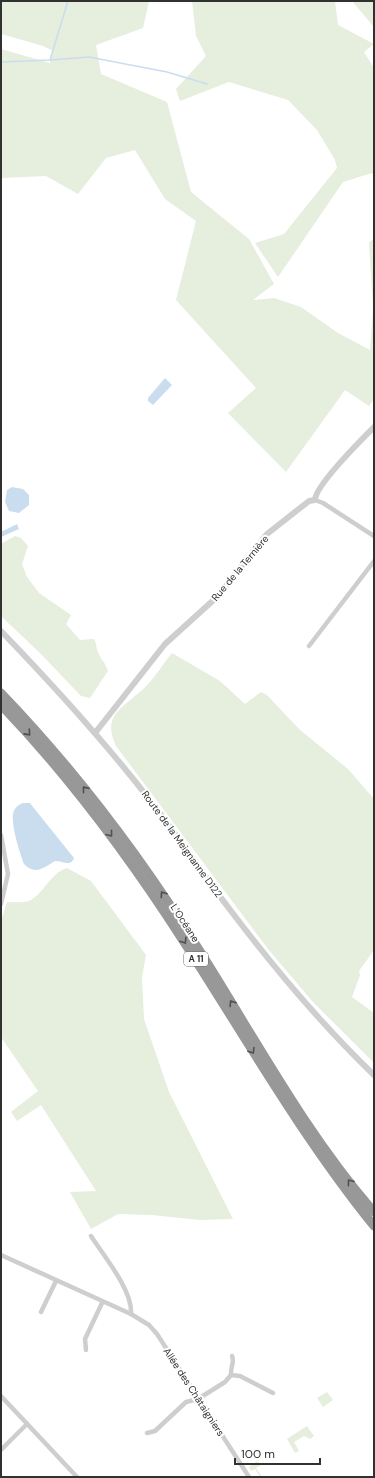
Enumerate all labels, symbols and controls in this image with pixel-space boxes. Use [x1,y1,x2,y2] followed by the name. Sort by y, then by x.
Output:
[209,532,272,604] street label: Rue de la Ternière
[23,729,30,736] one-way arrow
[83,786,90,794] one-way arrow
[139,788,225,900] street label: Route de la Meignanne D122
[105,829,112,836] one-way arrow
[160,891,167,898] one-way arrow
[168,901,202,945] street label: L’Océane
[179,937,187,944] one-way arrow
[184,952,208,966] road number: A 11
[230,1000,237,1007] one-way arrow
[248,1047,255,1054] one-way arrow
[347,1180,354,1187] one-way arrow
[161,1345,227,1439] street label: Allée des Châtaigniers
[235,1440,320,1466] scale bar
[241,1446,275,1462] text: 100 m

